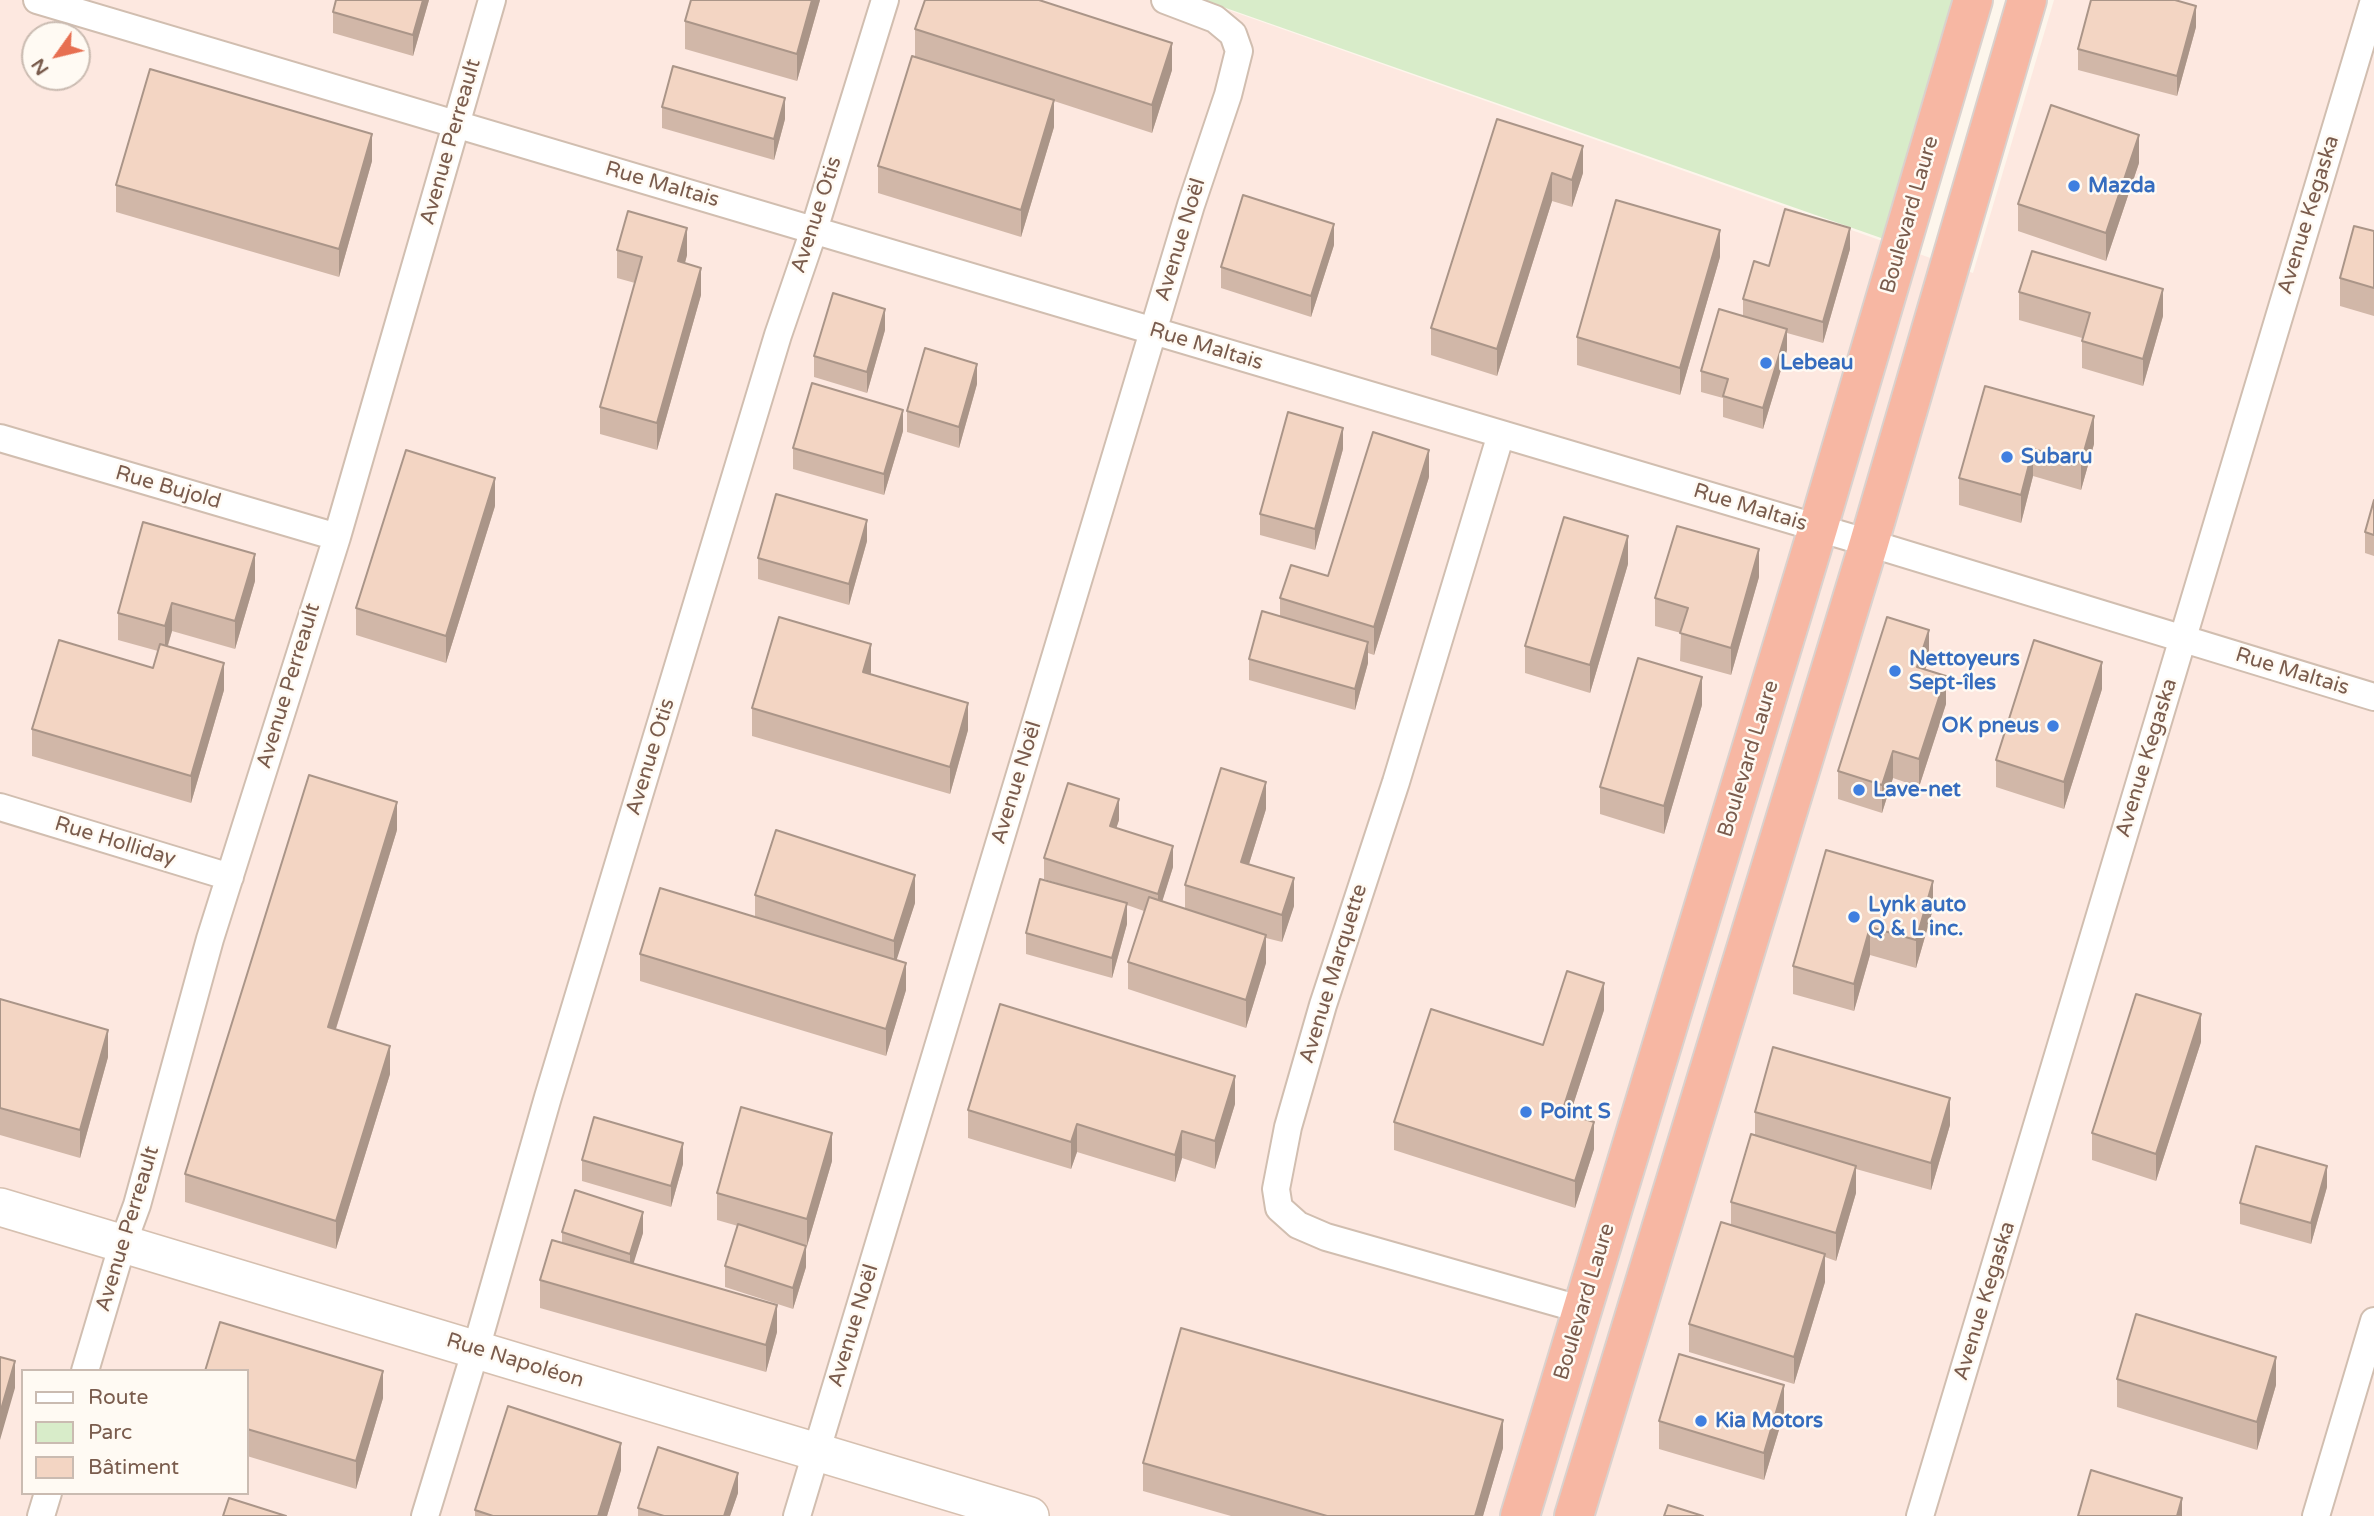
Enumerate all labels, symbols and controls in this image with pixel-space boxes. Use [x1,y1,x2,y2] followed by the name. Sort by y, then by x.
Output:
[21,21,91,91] north arrow
[27,54,54,79] text: N
[415,56,487,228] street label: Avenue Perreault
[1875,133,1945,297] street label: Boulevard Laure
[2273,133,2345,297] street label: Avenue Kegaska
[786,154,848,276] street label: Avenue Otis
[602,157,722,213] street label: Rue Maltais
[2088,173,2156,199] place label: Mazda
[1150,176,1212,304] street label: Avenue Noël
[2066,178,2082,194] marker: Mazda
[1146,318,1266,376] street label: Rue Maltais
[1780,350,1854,376] place label: Lebeau
[1758,355,1774,371] marker: Lebeau
[2021,444,2092,470] place label: Subaru
[1999,449,2015,465] marker: Subaru
[112,461,224,515] street label: Rue Bujold
[1690,479,1810,537] street label: Rue Maltais
[252,600,326,772] street label: Avenue Perreault
[2232,643,2352,701] street label: Rue Maltais
[1909,646,2020,696] place label: Nettoyeurs Sept-îles
[1887,663,1903,679] marker: Nettoyeurs Sept-îles
[2111,676,2183,840] street label: Avenue Kegaska
[1713,678,1785,840] street label: Boulevard Laure
[621,695,681,819] street label: Avenue Otis
[1942,713,2039,739] place label: OK pneus
[2045,718,2061,734] marker: OK pneus
[986,719,1048,847] street label: Avenue Noël
[1873,777,1961,803] place label: Lave-net
[1851,782,1867,798] marker: Lave-net
[51,812,179,872] street label: Rue Holliday
[1295,881,1373,1067] street label: Avenue Marquette
[1868,892,1966,942] place label: Lynk auto Q & L inc.
[1846,909,1862,925] marker: Lynk auto Q & L inc.
[1540,1099,1611,1125] place label: Point S
[1518,1104,1534,1120] marker: Point S
[91,1143,165,1315] street label: Avenue Perreault
[1949,1219,2021,1383] street label: Avenue Kegaska
[1549,1221,1621,1383] street label: Boulevard Laure
[823,1262,885,1390] street label: Avenue Noël
[443,1328,587,1394] street label: Rue Napoléon
[21,1369,248,1495] legend
[88,1385,148,1410] text: Route
[1715,1408,1823,1434] place label: Kia Motors
[1693,1413,1709,1429] marker: Kia Motors
[88,1420,132,1445] text: Parc
[88,1455,179,1480] text: Bâtiment

